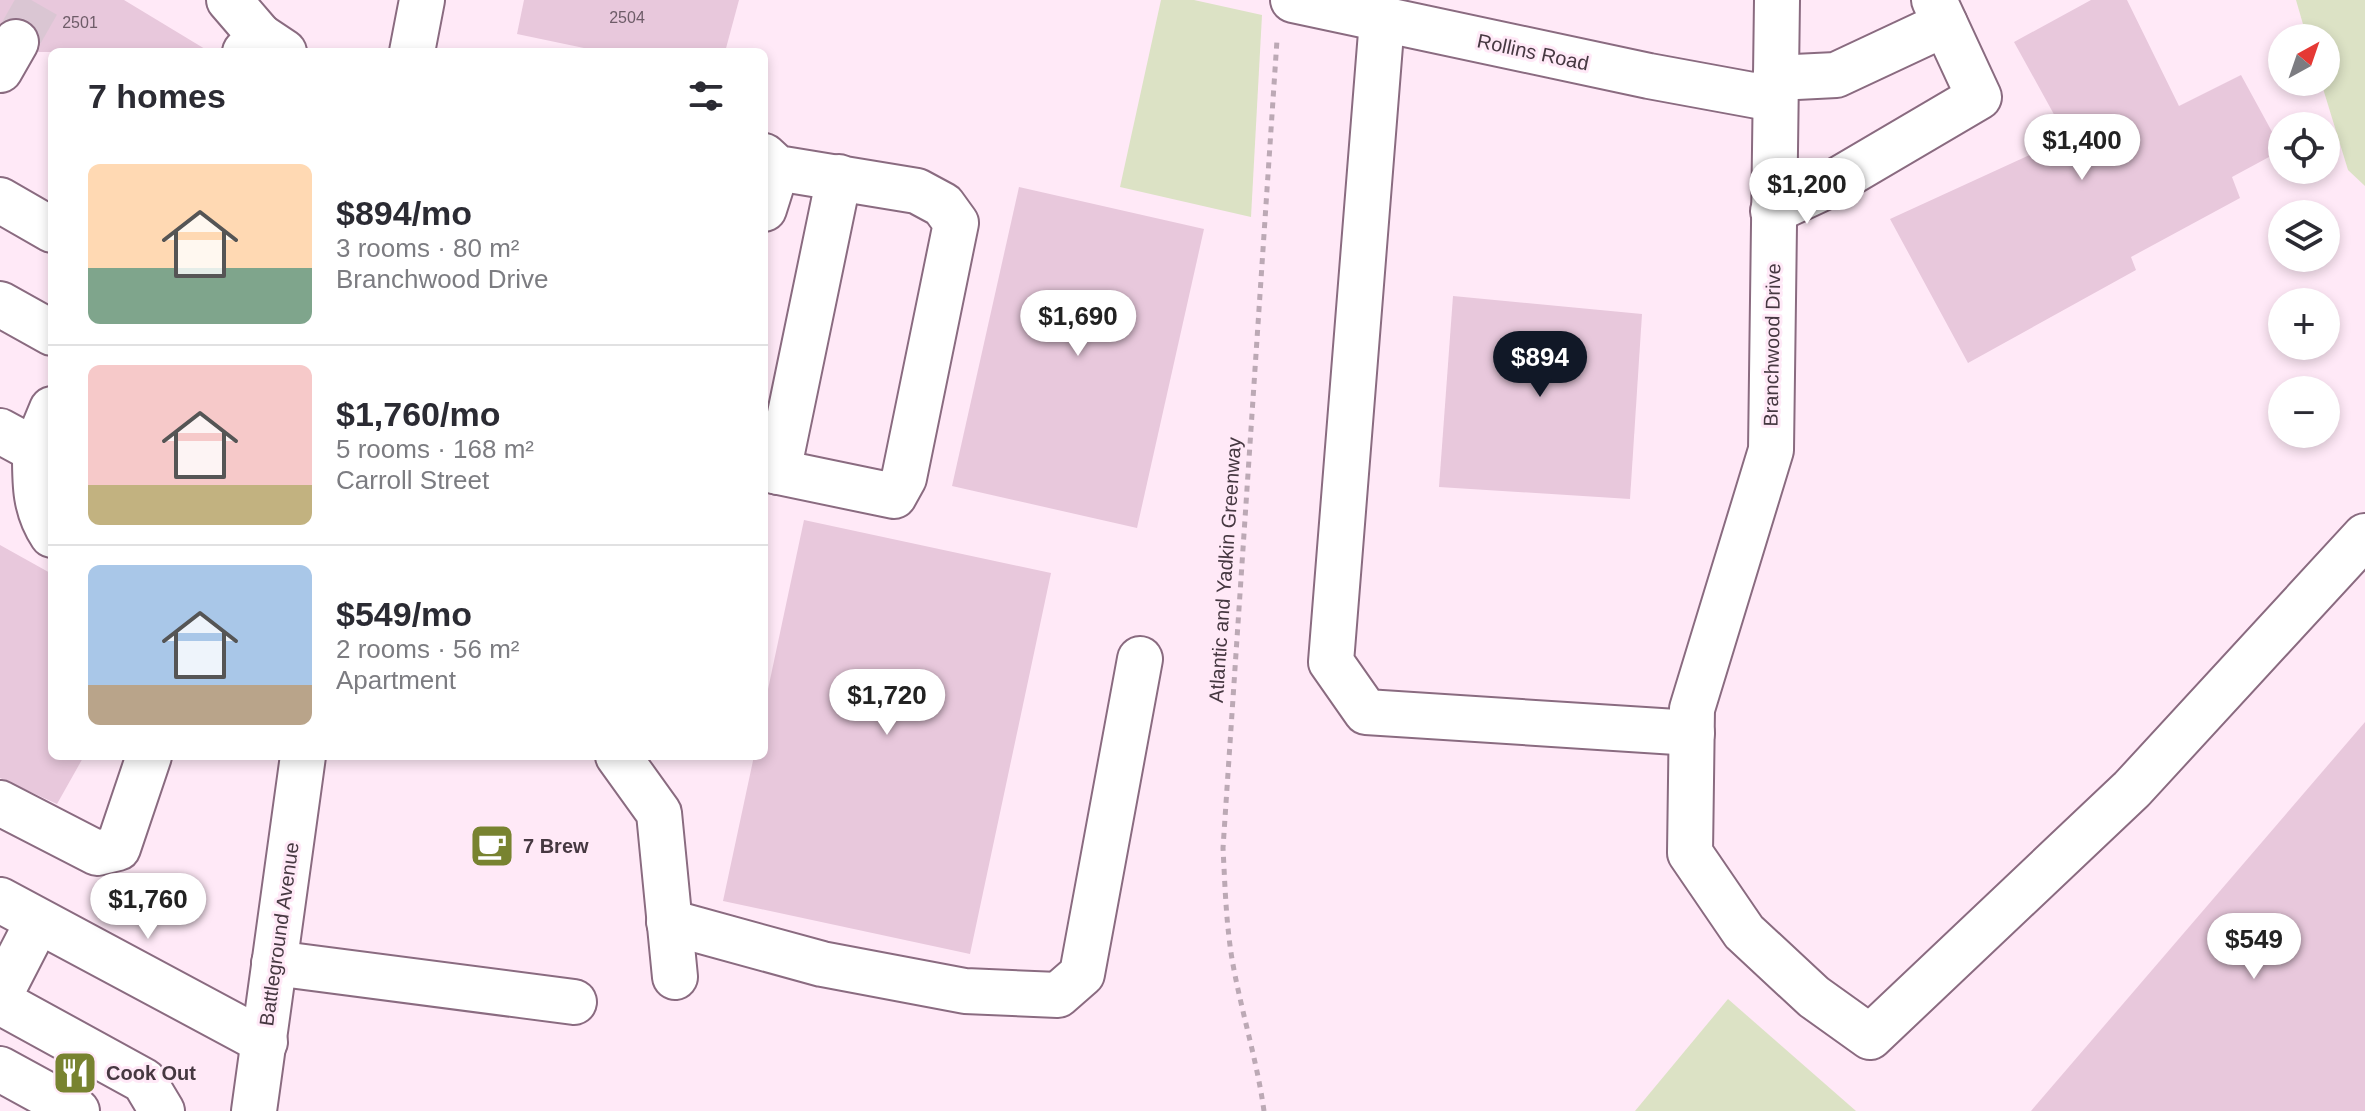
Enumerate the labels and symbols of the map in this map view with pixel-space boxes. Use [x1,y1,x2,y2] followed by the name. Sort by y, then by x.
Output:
[609,9,645,26] house number: 2504
[62,14,98,31] house number: 2501
[2268,24,2340,96] north arrow
[1475,29,1591,75] street label: Rollins Road
[2017,114,2147,182] pin: $1,400
[1742,158,1872,226] pin: $1,200
[1760,263,1784,427] street label: Branchwood Drive
[1013,290,1143,358] pin: $1,690
[1493,331,1587,399] pin: $894
[1205,437,1245,703] street label: Atlantic and Yadkin Greenway
[822,669,952,737] pin: $1,720
[468,822,516,870] cafe icon: 7 Brew
[523,835,589,857] place label: 7 Brew
[255,841,303,1027] street label: Battleground Avenue
[83,873,213,941] pin: $1,760
[2207,913,2301,981] pin: $549
[51,1049,99,1097] restaurant icon: Cook Out
[106,1062,196,1084] place label: Cook Out

